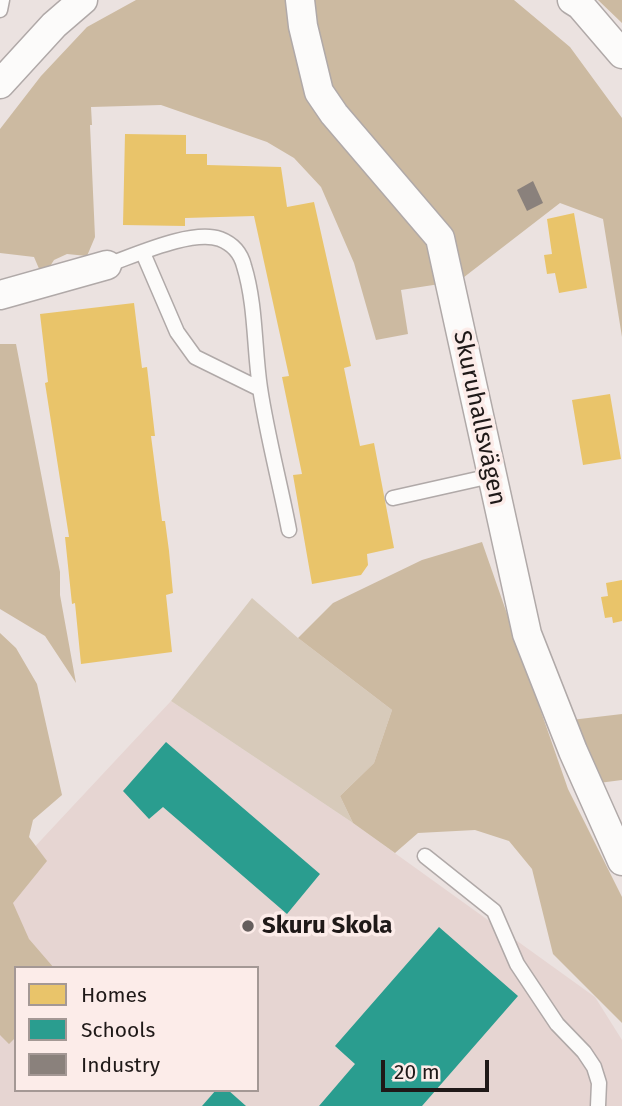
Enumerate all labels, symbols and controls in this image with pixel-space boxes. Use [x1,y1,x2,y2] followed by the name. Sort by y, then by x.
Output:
[446,328,512,508] street label: Skuruhallsvägen
[262,912,392,940] place label: Skuru Skola
[240,918,256,934] marker: Skuru Skola
[14,966,259,1092] legend
[81,982,147,1008] text: Homes
[81,1017,155,1043] text: Schools
[384,1046,492,1090] scale bar
[81,1052,160,1078] text: Industry
[394,1059,440,1085] text: 20 m

